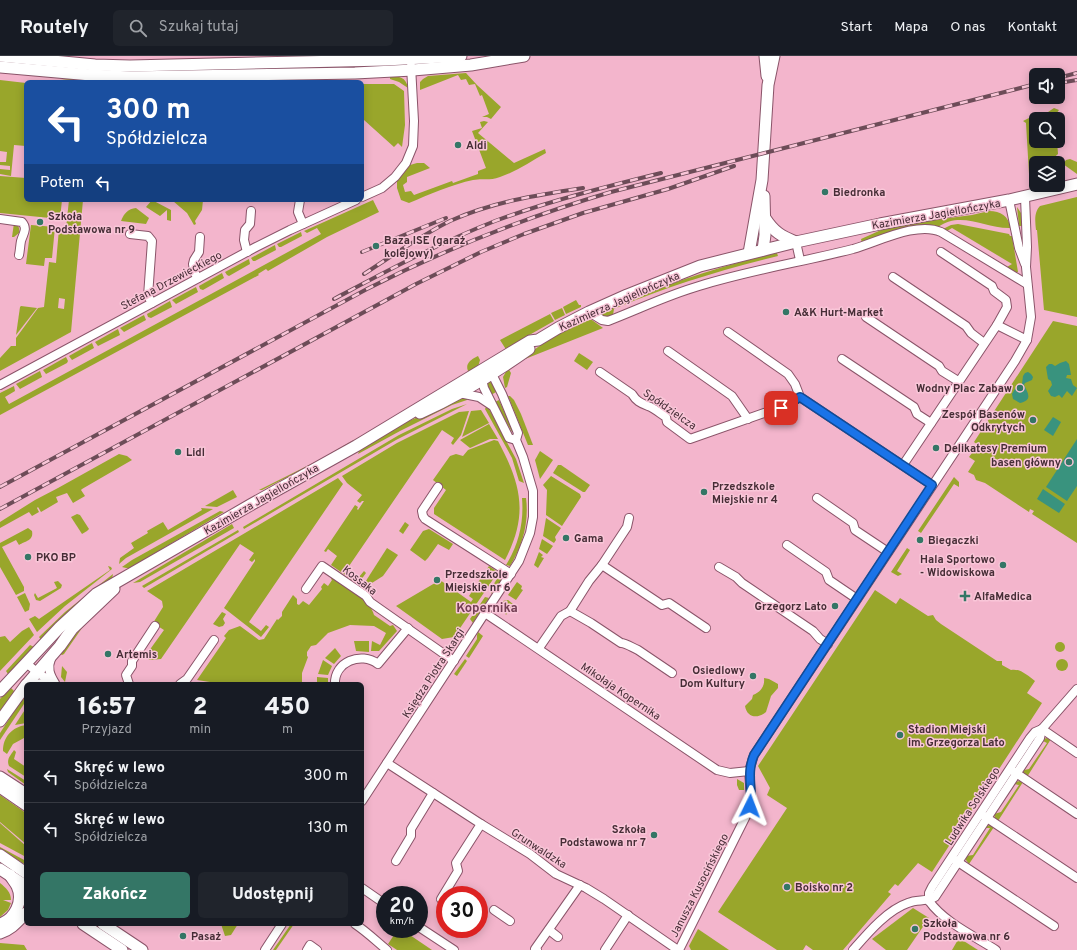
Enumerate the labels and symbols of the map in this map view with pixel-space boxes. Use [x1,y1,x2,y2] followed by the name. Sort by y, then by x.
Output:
[466,139,487,153] place label: Aldi
[453,140,463,150] marker: Aldi
[833,186,885,200] place label: Biedronka
[820,187,830,197] marker: Biedronka
[871,197,1002,233] street label: Kazimierza Jagiellończyka
[48,210,135,237] place label: Szkoła Podstawowa nr 9
[35,217,45,227] marker: Szkoła Podstawowa nr 9
[384,234,466,261] place label: Baza ISE (garaż kolejowy)
[371,241,381,251] marker: Baza ISE (garaż kolejowy)
[118,248,225,314] street label: Stefana Drzewieckiego
[557,269,682,335] street label: Kazimierza Jagiellończyka
[794,306,883,320] place label: A&K Hurt-Market
[781,307,791,317] marker: A&K Hurt-Market
[916,382,1012,396] place label: Wodny Plac Zabaw
[1015,383,1025,393] marker: Wodny Plac Zabaw
[640,386,699,433] street label: Spółdzielcza
[764,391,798,425] pin
[942,408,1025,435] place label: Zespół Basenów Odkrytych
[1028,415,1038,425] marker: Zespół Basenów Odkrytych
[944,442,1047,456] place label: Delikatesy Premium
[931,443,941,453] marker: Delikatesy Premium
[186,446,205,460] place label: Lidl
[173,447,183,457] marker: Lidl
[991,456,1061,470] place label: basen główny
[1064,457,1074,467] marker: basen główny
[201,461,322,539] street label: Kazimierza Jagiellończyka
[712,480,778,507] place label: Przedszkole Miejskie nr 4
[699,487,709,497] marker: Przedszkole Miejskie nr 4
[574,532,603,546] place label: Gama
[561,533,571,543] marker: Gama
[928,534,979,548] place label: Biegaczki
[915,535,925,545] marker: Biegaczki
[36,551,76,565] place label: PKO BP
[23,552,33,562] marker: PKO BP
[920,553,995,580] place label: Hala Sportowo - Widowiskowa
[998,560,1008,570] marker: Hala Sportowo - Widowiskowa
[339,563,380,599] street label: Kossaka
[445,568,511,595] place label: Przedszkole Miejskie nr 6
[432,575,442,585] marker: Przedszkole Miejskie nr 6
[959,590,971,602] marker: AlfaMedica
[974,590,1032,604] place label: AlfaMedica
[755,600,827,614] place label: Grzegorz Lato
[456,601,518,617] district label: Kopernika
[830,601,840,611] marker: Grzegorz Lato
[400,626,468,721] street label: Księdza Piotra Skargi
[116,648,157,662] place label: Artemis
[103,649,113,659] marker: Artemis
[578,660,663,724] street label: Mikołaja Kopernika
[680,664,745,691] place label: Osiedlowy Dom Kultury
[748,671,758,681] marker: Osiedlowy Dom Kultury
[908,723,1005,750] place label: Stadion Miejski im. Grzegorza Lato
[895,730,905,740] marker: Stadion Miejski im. Grzegorza Lato
[942,765,1003,848] street label: Ludwika Solskiego
[729,785,771,827] position arrow
[560,823,646,850] place label: Szkoła Podstawowa nr 7
[508,826,569,872] street label: Grunwaldzka
[649,830,659,840] marker: Szkoła Podstawowa nr 7
[668,831,732,940] street label: Janusza Kusocińskiego
[795,881,853,895] place label: Boisko nr 2
[782,882,792,892] marker: Boisko nr 2
[436,886,488,938] speed limit sign: 30
[923,917,1010,944] place label: Szkoła Podstawowa nr 6
[910,924,920,934] marker: Szkoła Podstawowa nr 6
[191,930,221,944] place label: Pasaż
[178,931,188,941] marker: Pasaż

